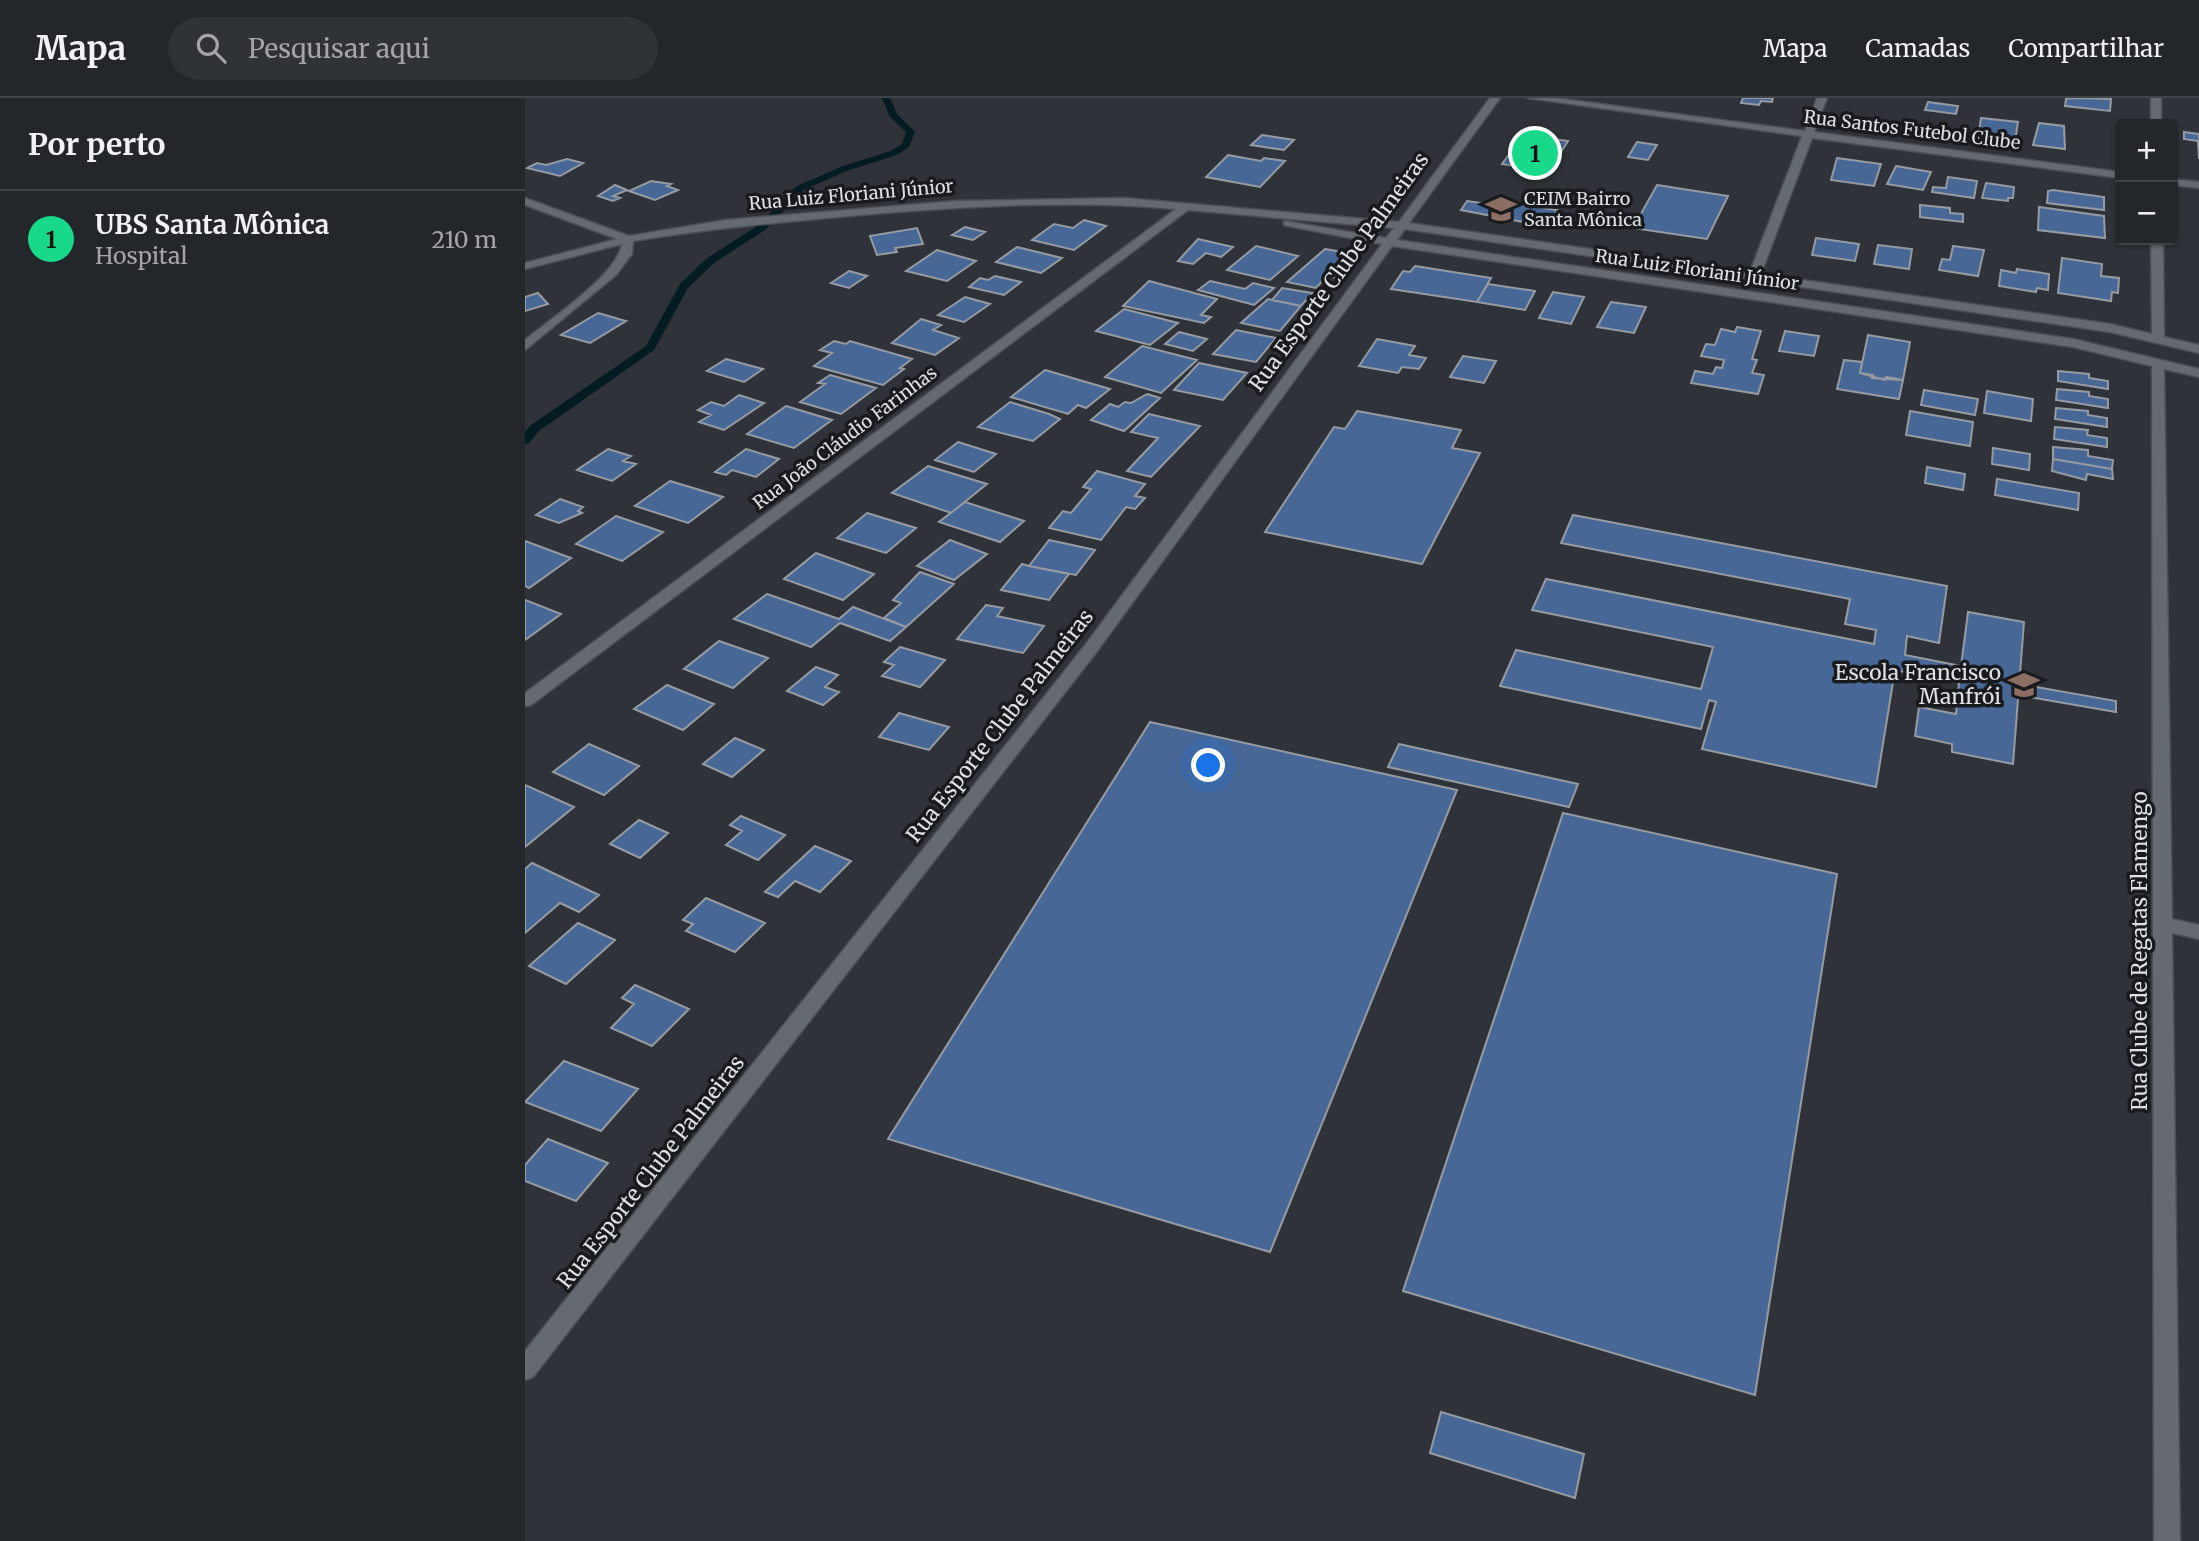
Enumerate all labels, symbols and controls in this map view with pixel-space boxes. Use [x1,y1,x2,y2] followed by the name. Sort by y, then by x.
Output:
[168,17,658,80] search box
[35,28,126,69] text: Mapa
[192,29,230,67] icon: search
[248,32,430,65] text: Pesquisar aqui
[1763,33,1827,64] text: Mapa
[1865,33,1970,64] text: Camadas
[2008,33,2164,64] text: Compartilhar
[1802,105,2022,154] street label: Rua Santos Futebol Clube
[2115,119,2178,245] map controls
[2115,119,2178,182] button: +
[28,125,166,163] text: Por perto
[1512,127,1558,179] pin: 1
[1243,147,1434,396] street label: Rua Esporte Clube Palmeiras
[748,174,954,215] street label: Rua Luiz Floriani Júnior
[2115,182,2178,245] button: −
[1524,187,1642,231] place label: CEIM Bairro Santa Mônica
[1484,192,1518,226] school or university icon: CEIM Bairro Santa Mônica
[95,208,329,241] text: UBS Santa Mônica
[46,225,56,254] text: 1
[432,225,497,254] text: 210 m
[95,241,188,270] text: Hospital
[1594,244,1800,295] street label: Rua Luiz Floriani Júnior
[748,361,941,514] street label: Rua João Cláudio Farinhas
[900,604,1099,848] street label: Rua Esporte Clube Palmeiras
[1835,659,2001,710] place label: Escola Francisco Manfrói
[2007,668,2041,702] school or university icon: Escola Francisco Manfrói
[1191,748,1225,782] your location
[2126,791,2153,1111] street label: Rua Clube de Regatas Flamengo
[551,1050,750,1294] street label: Rua Esporte Clube Palmeiras

